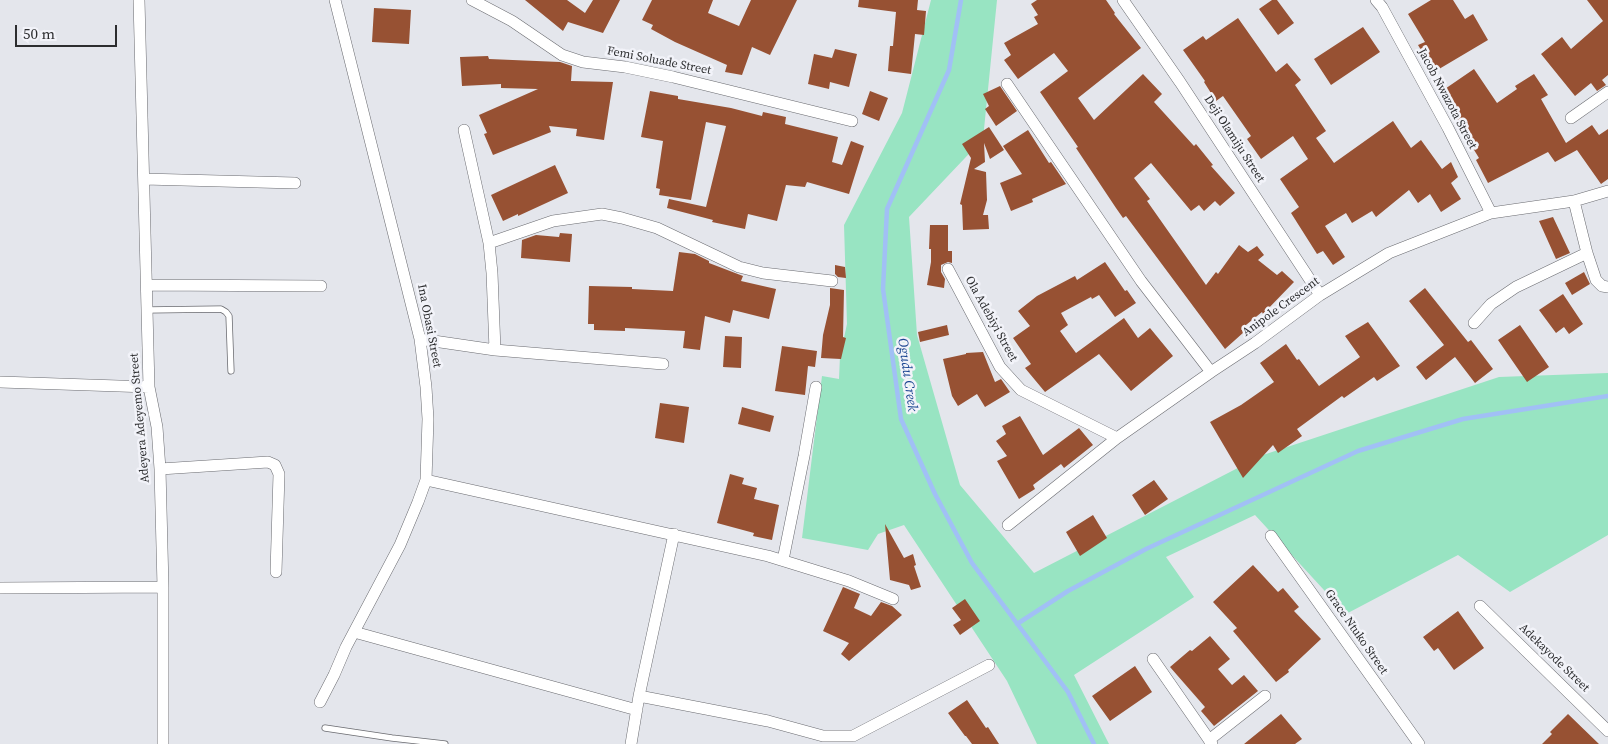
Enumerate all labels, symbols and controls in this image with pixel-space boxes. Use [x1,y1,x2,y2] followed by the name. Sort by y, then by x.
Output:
[18,15,120,47] scale bar
[23,23,55,44] text: 50 m
[606,44,712,78] street label: Femi Soluade Street
[1414,46,1480,152] street label: Jacob Nwazota Street
[1200,93,1268,185] street label: Deji Olamiju Street
[962,274,1020,364] street label: Ola Adebiyi Street
[1240,274,1322,340] street label: Anipole Crescent
[414,283,444,369] street label: Ina Obasi Street
[894,337,920,413] water label: Ogudu Creek
[127,353,153,483] street label: Adeyera Adeyemo Street
[1321,587,1391,677] street label: Grace Ntuko Street
[1516,621,1592,695] street label: Adekayode Street

